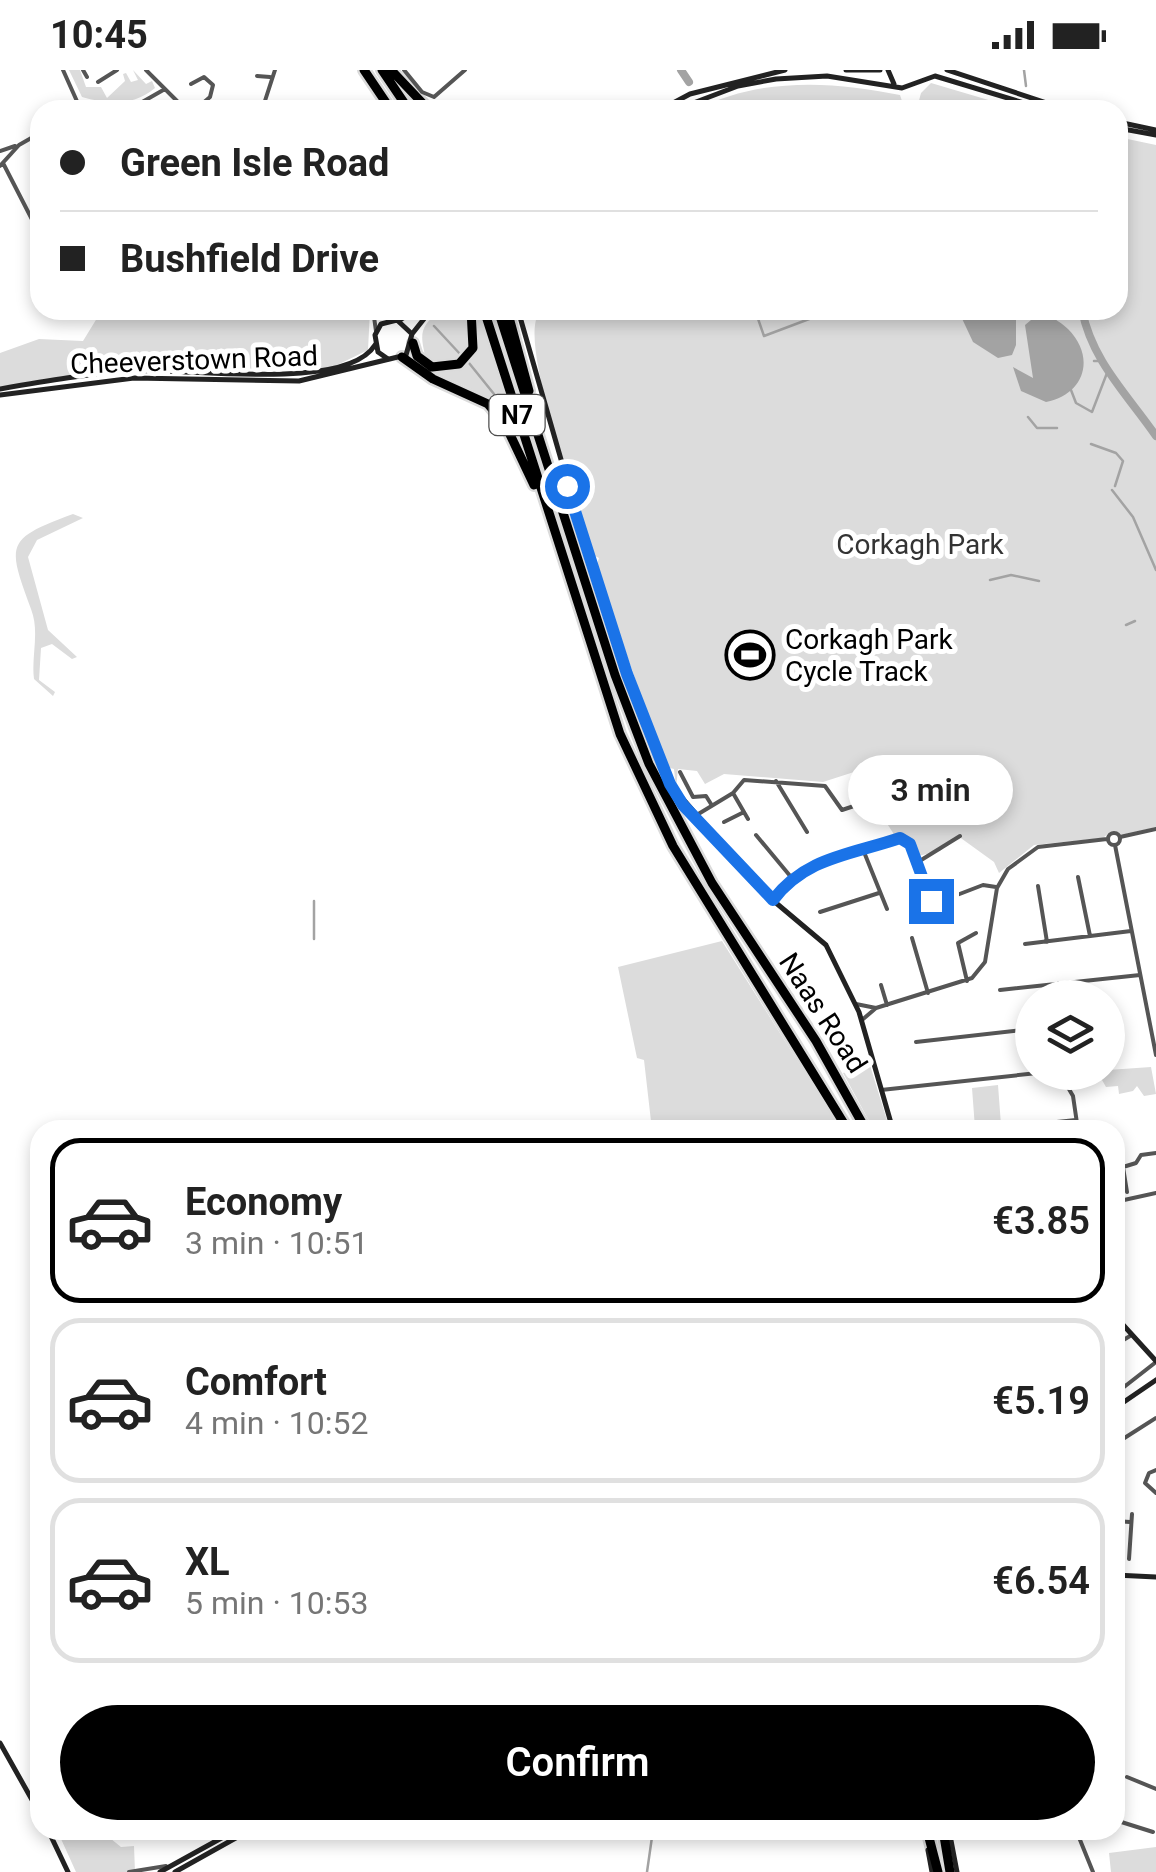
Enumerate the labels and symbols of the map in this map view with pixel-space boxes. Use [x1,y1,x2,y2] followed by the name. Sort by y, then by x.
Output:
[70,339,318,381] street label: Cheeverstown Road
[490,395,544,435] road number: N7
[545,464,590,509] route start
[836,528,1005,561] park label: Corkagh Park
[785,623,953,688] place label: Corkagh Park Cycle Track
[724,629,776,681] sports icon: Corkagh Park Cycle Track
[848,756,1014,826] callout: 3 min
[909,879,954,924] route end
[772,947,874,1079] street label: Naas Road

